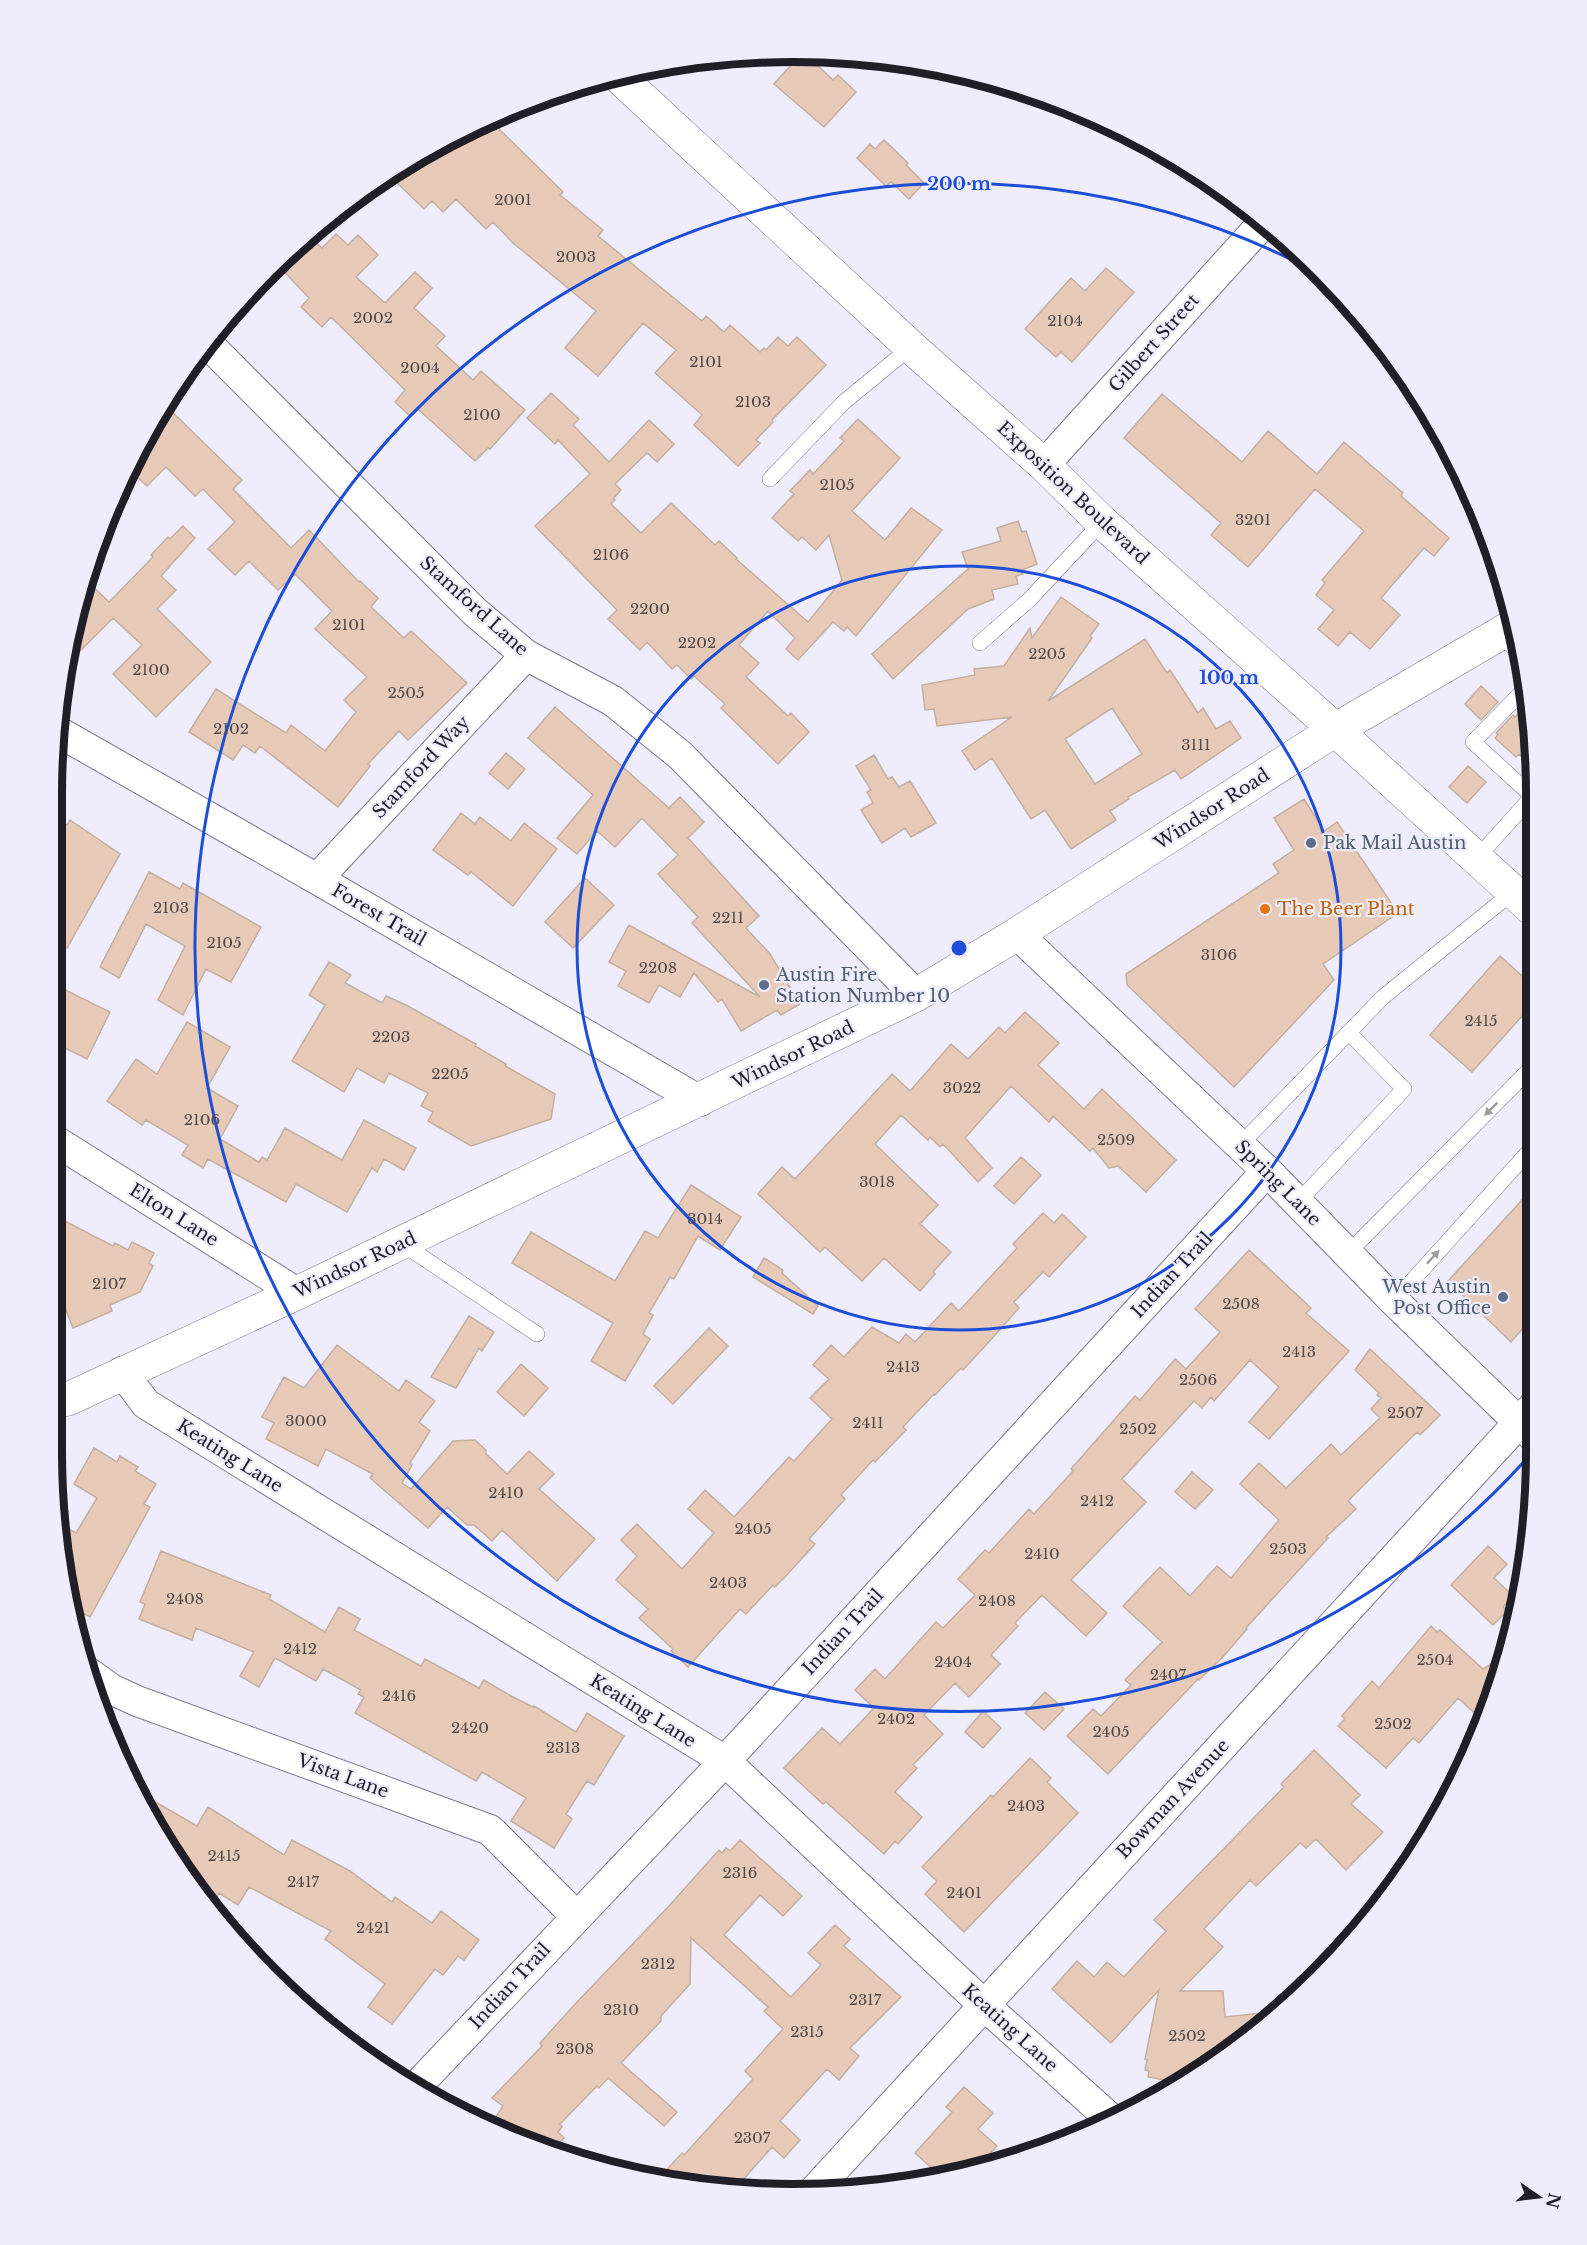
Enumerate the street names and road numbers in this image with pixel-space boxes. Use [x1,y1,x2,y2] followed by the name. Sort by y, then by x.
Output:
[1104,289,1204,397] street label: Gilbert Street
[993,417,1153,569] street label: Exposition Boulevard
[415,552,533,660] street label: Stamford Lane
[368,711,474,823] street label: Stamford Way
[1149,764,1274,855] street label: Windsor Road
[328,879,430,951] street label: Forest Trail
[728,1016,858,1094] street label: Windsor Road
[1230,1135,1326,1231] street label: Spring Lane
[125,1179,223,1251] street label: Elton Lane
[289,1227,420,1303] street label: Windsor Road
[1127,1228,1217,1322] street label: Indian Trail
[173,1415,287,1497] street label: Keating Lane
[798,1585,888,1679] street label: Indian Trail
[586,1670,700,1752] street label: Keating Lane
[1112,1735,1234,1863] street label: Bowman Avenue
[293,1749,392,1803] street label: Vista Lane
[465,1939,555,2033] street label: Indian Trail
[958,1979,1062,2077] street label: Keating Lane

